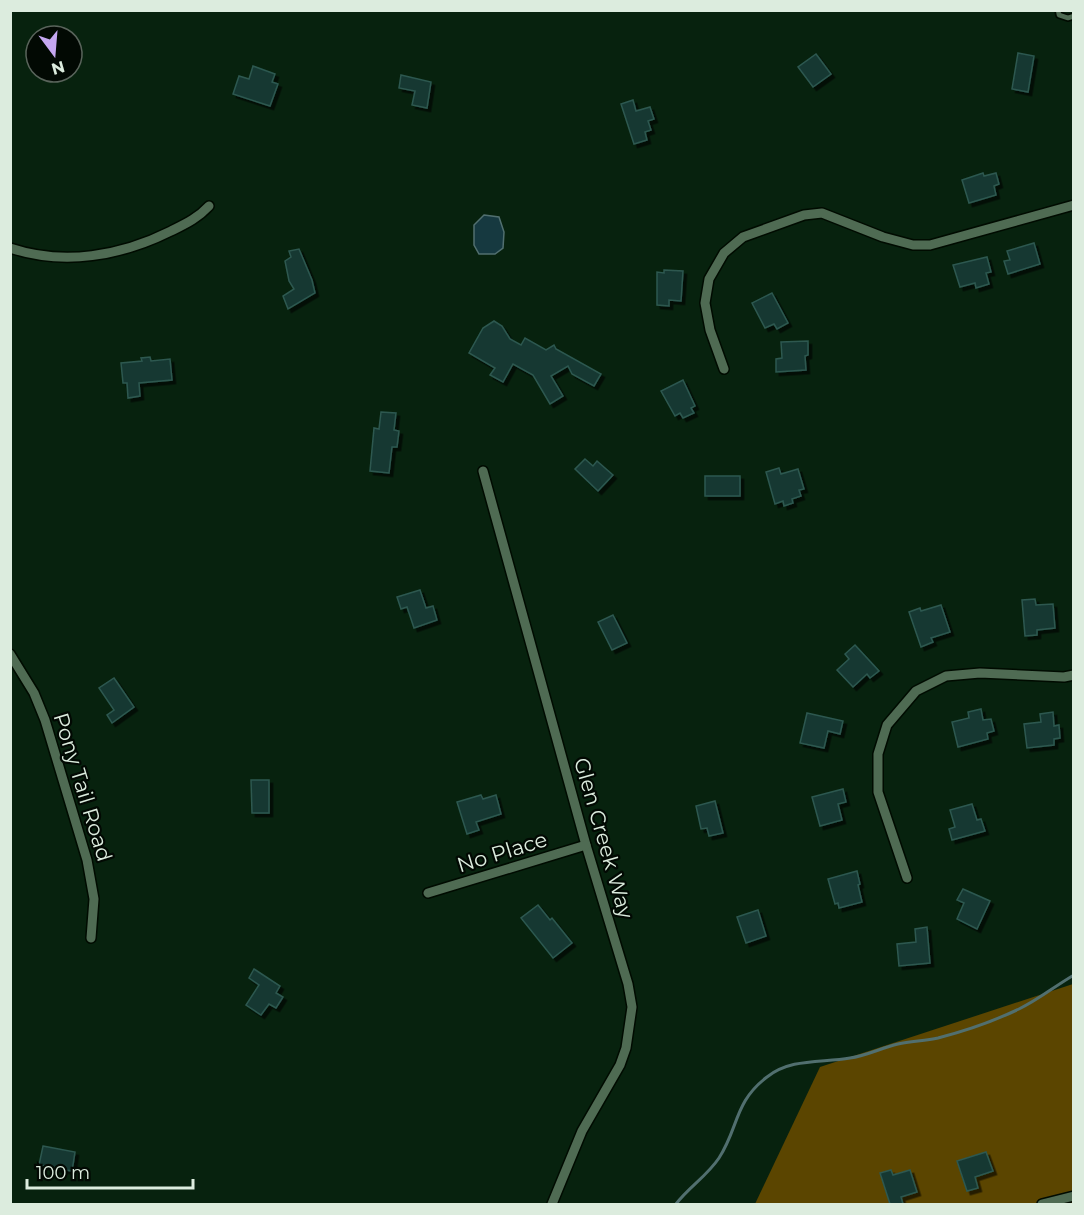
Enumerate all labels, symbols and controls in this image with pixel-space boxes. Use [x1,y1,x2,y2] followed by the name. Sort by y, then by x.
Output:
[24,24,84,84] north arrow
[49,57,67,79] text: N
[49,710,117,864] street label: Pony Tail Road
[569,755,639,922] street label: Glen Creek Way
[454,826,550,878] street label: No Place
[27,1152,194,1190] scale bar
[36,1162,90,1184] text: 100 m

